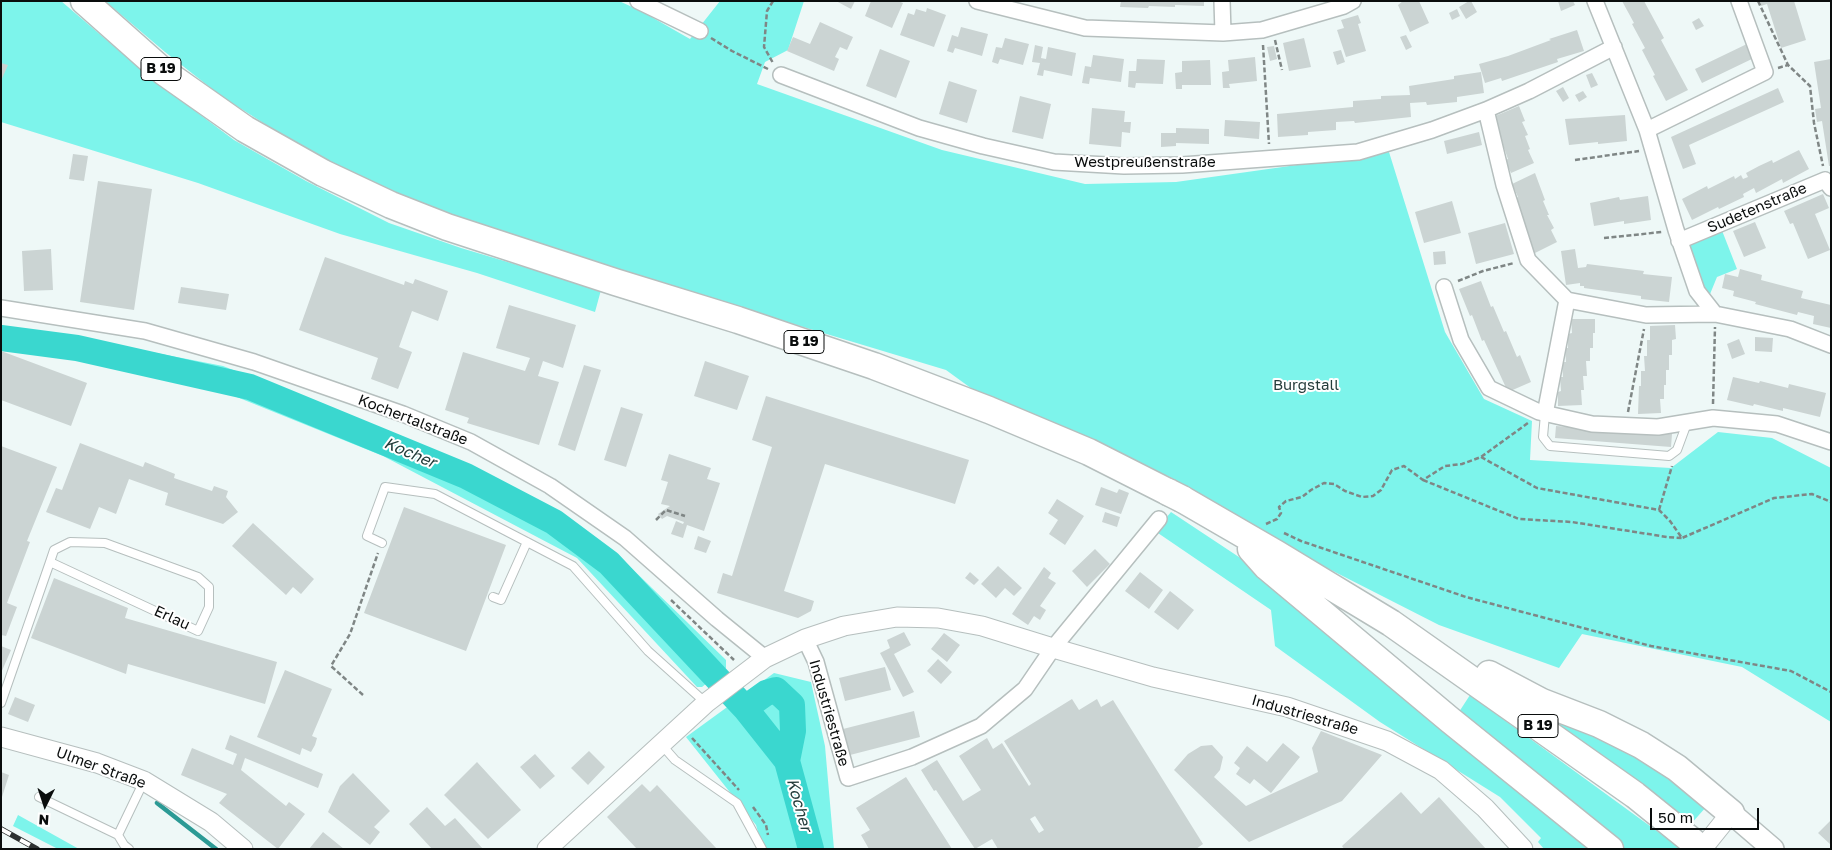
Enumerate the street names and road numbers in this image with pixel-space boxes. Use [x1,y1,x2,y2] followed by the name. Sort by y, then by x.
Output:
[141,58,181,80] road number: B 19
[1074,153,1216,171] street label: Westpreußenstraße
[1705,179,1809,237] street label: Sudetenstraße
[784,331,824,354] road number: B 19
[356,391,470,449] street label: Kochertalstraße
[151,602,193,634] street label: Erlau
[805,658,853,768] street label: Industriestraße
[1250,691,1360,739] street label: Industriestraße
[1518,714,1558,738] road number: B 19
[54,743,148,793] street label: Ulmer Straße

